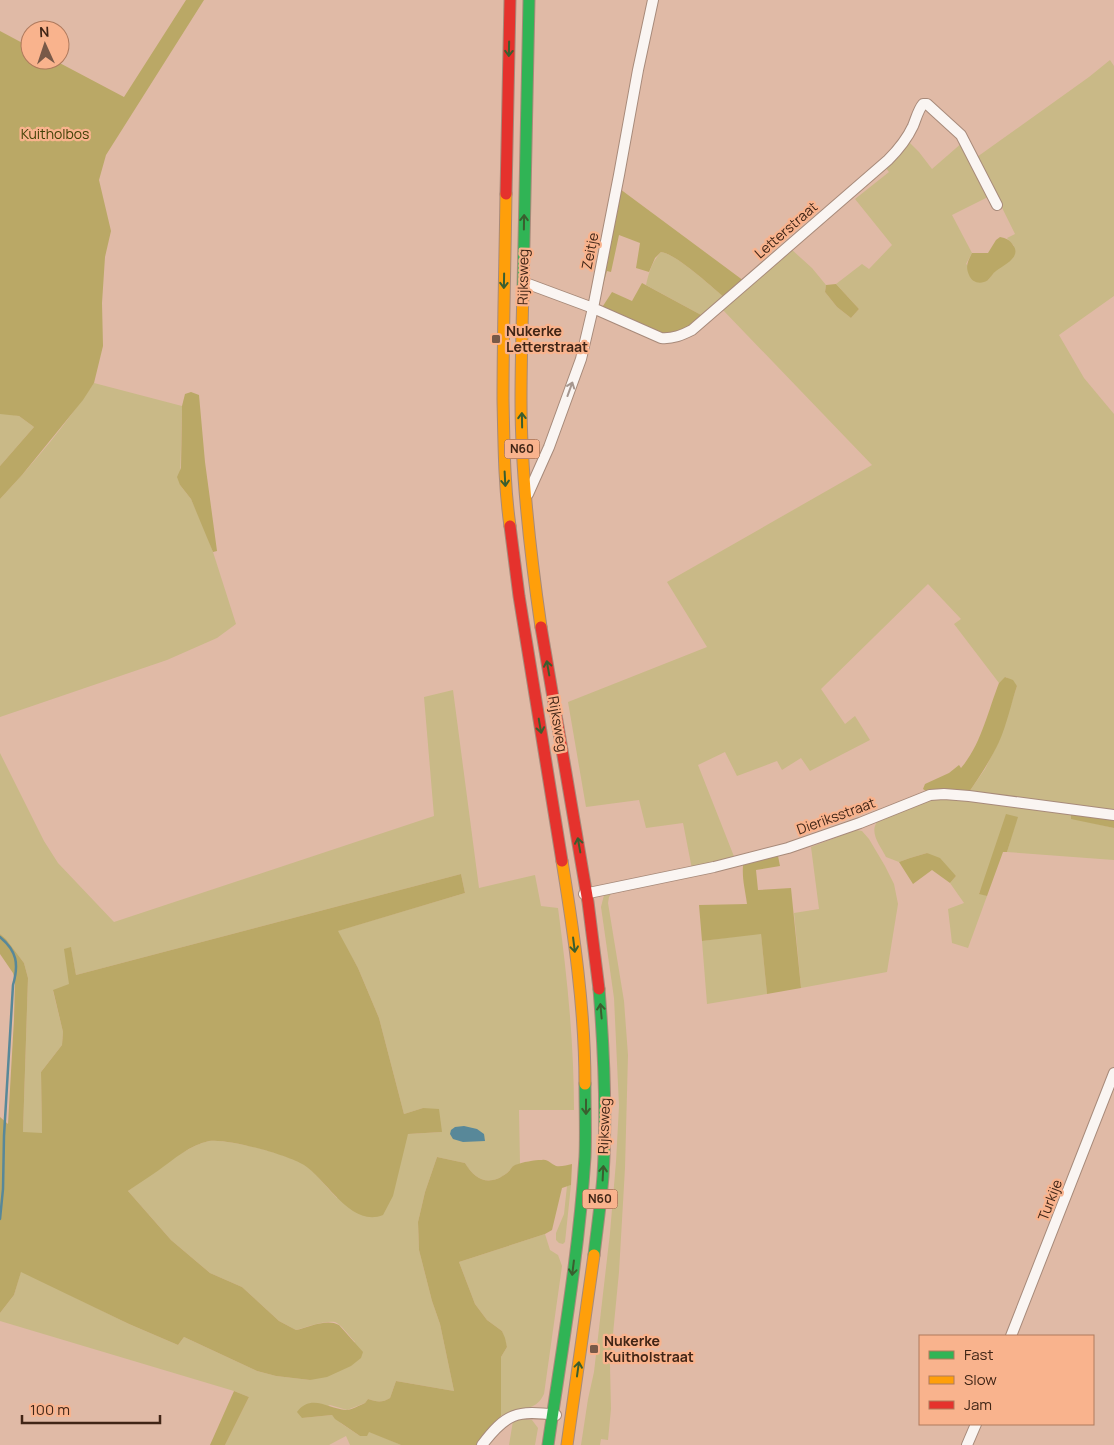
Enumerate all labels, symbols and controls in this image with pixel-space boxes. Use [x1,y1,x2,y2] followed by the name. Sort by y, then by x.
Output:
[20,20,70,70] north arrow
[39,22,50,41] text: N
[504,40,514,56] one-way arrow
[21,124,89,143] park label: Kuitholbos
[750,197,821,262] street label: Letterstraat
[519,214,529,230] one-way arrow
[577,231,602,271] street label: Zeitje
[513,249,532,305] street label: Rijksweg
[499,272,509,289] one-way arrow
[506,321,588,356] place label: Nukerke Letterstraat
[490,333,502,345] marker: Nukerke Letterstraat
[566,382,575,398] one-way arrow
[517,412,526,428] one-way arrow
[504,439,540,458] road number: N60
[500,470,510,486] one-way arrow
[543,660,553,676] one-way arrow
[544,694,573,753] street label: Rijksweg
[535,718,545,734] one-way arrow
[794,792,878,839] street label: Dieriksstraat
[573,838,583,854] one-way arrow
[570,936,580,952] one-way arrow
[597,1003,606,1019] one-way arrow
[593,1097,614,1155] street label: Rijksweg
[581,1098,591,1114] one-way arrow
[598,1165,607,1181] one-way arrow
[1033,1176,1066,1223] street label: Turkije
[582,1190,618,1208] road number: N60
[568,1260,578,1276] one-way arrow
[604,1331,694,1366] place label: Nukerke Kuitholstraat
[919,1335,1094,1425] legend
[588,1343,600,1355] marker: Nukerke Kuitholstraat
[964,1344,993,1365] text: Fast
[573,1361,583,1377] one-way arrow
[964,1369,997,1390] text: Slow
[22,1392,160,1424] scale bar
[964,1394,992,1415] text: Jam
[30,1399,70,1420] text: 100 m

